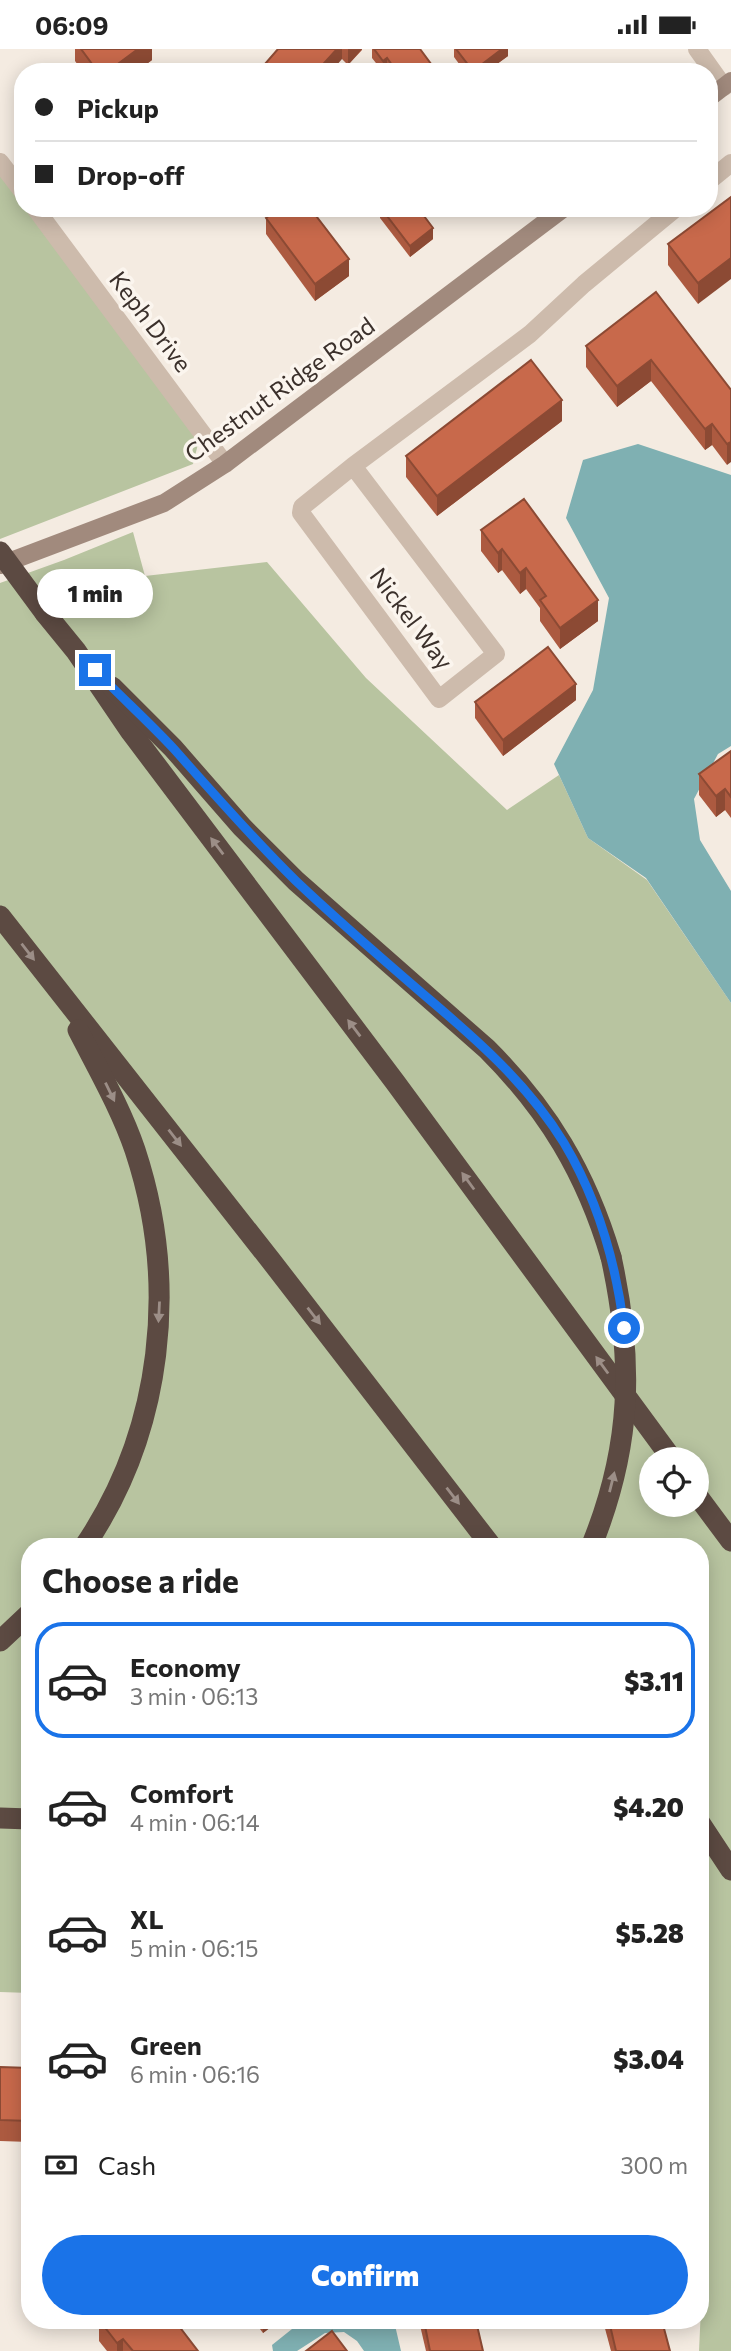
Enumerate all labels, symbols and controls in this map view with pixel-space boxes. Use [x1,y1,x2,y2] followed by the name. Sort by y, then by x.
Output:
[35,9,109,40] text: 06:09
[77,92,159,123] text: Pickup
[77,159,184,190] text: Drop-off
[104,265,198,377] street label: Keph Drive
[179,310,380,467] street label: Chestnut Ridge Road
[365,562,460,675] street label: Nickel Way
[37,569,153,617] callout: 1 min
[67,579,123,607] text: 1 min
[79,654,111,686] route end
[210,837,224,855] one-way arrow
[21,943,35,961] one-way arrow
[347,1018,361,1037] one-way arrow
[104,1082,115,1102] one-way arrow
[167,1128,182,1146] one-way arrow
[461,1172,475,1190] one-way arrow
[154,1301,165,1323] one-way arrow
[306,1307,320,1325] one-way arrow
[608,1312,640,1344] route start
[595,1356,609,1374] one-way arrow
[639,1447,709,1517] map controls
[639,1447,709,1517] button: locate
[608,1471,618,1492] one-way arrow
[445,1487,459,1505] one-way arrow
[42,1560,239,1600] text: Choose a ride
[46,1649,109,1712] icon: car
[130,1651,241,1682] text: Economy
[624,1665,684,1696] text: $3.11
[130,1682,258,1710] text: 3 min · 06:13
[46,1775,109,1838] icon: car
[130,1777,233,1808] text: Comfort
[613,1791,684,1822] text: $4.20
[130,1808,260,1836] text: 4 min · 06:14
[46,1901,109,1964] icon: car
[130,1903,164,1934] text: XL
[616,1917,684,1948] text: $5.28
[130,1934,258,1962] text: 5 min · 06:15
[46,2027,109,2090] icon: car
[130,2029,202,2060] text: Green
[613,2043,684,2074] text: $3.04
[130,2060,260,2088] text: 6 min · 06:16
[42,2146,80,2184] icon: cash
[98,2149,156,2180] text: Cash
[620,2151,688,2179] text: 300 m
[42,2235,688,2315] button: Confirm

